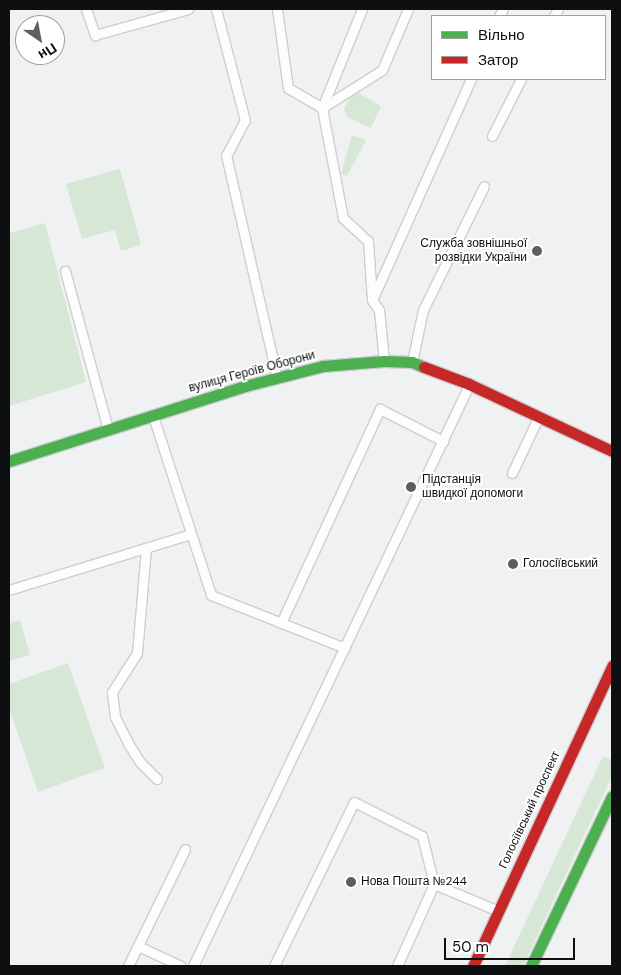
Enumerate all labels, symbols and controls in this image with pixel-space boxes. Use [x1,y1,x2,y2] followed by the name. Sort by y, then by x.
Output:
[15,15,65,65] north arrow
[431,15,606,80] legend
[478,25,525,45] text: Вільно
[35,39,60,64] text: Пн
[478,50,518,70] text: Затор
[420,237,527,265] place label: Служба зовнішньої розвідки України
[531,245,543,257] marker: Служба зовнішньої розвідки України
[187,348,317,396] street label: вулиця Героїв Оборони
[422,473,523,501] place label: Підстанція швидкої допомоги
[404,480,418,494] marker: Підстанція швидкої допомоги
[523,557,598,571] place label: Голосіївський
[507,558,519,570] marker: Голосіївський
[496,749,564,871] street label: Голосіївський проспект
[361,875,467,889] place label: Нова Пошта №244
[345,876,357,888] marker: Нова Пошта №244
[446,928,577,960] scale bar
[452,937,489,957] text: 50 m

